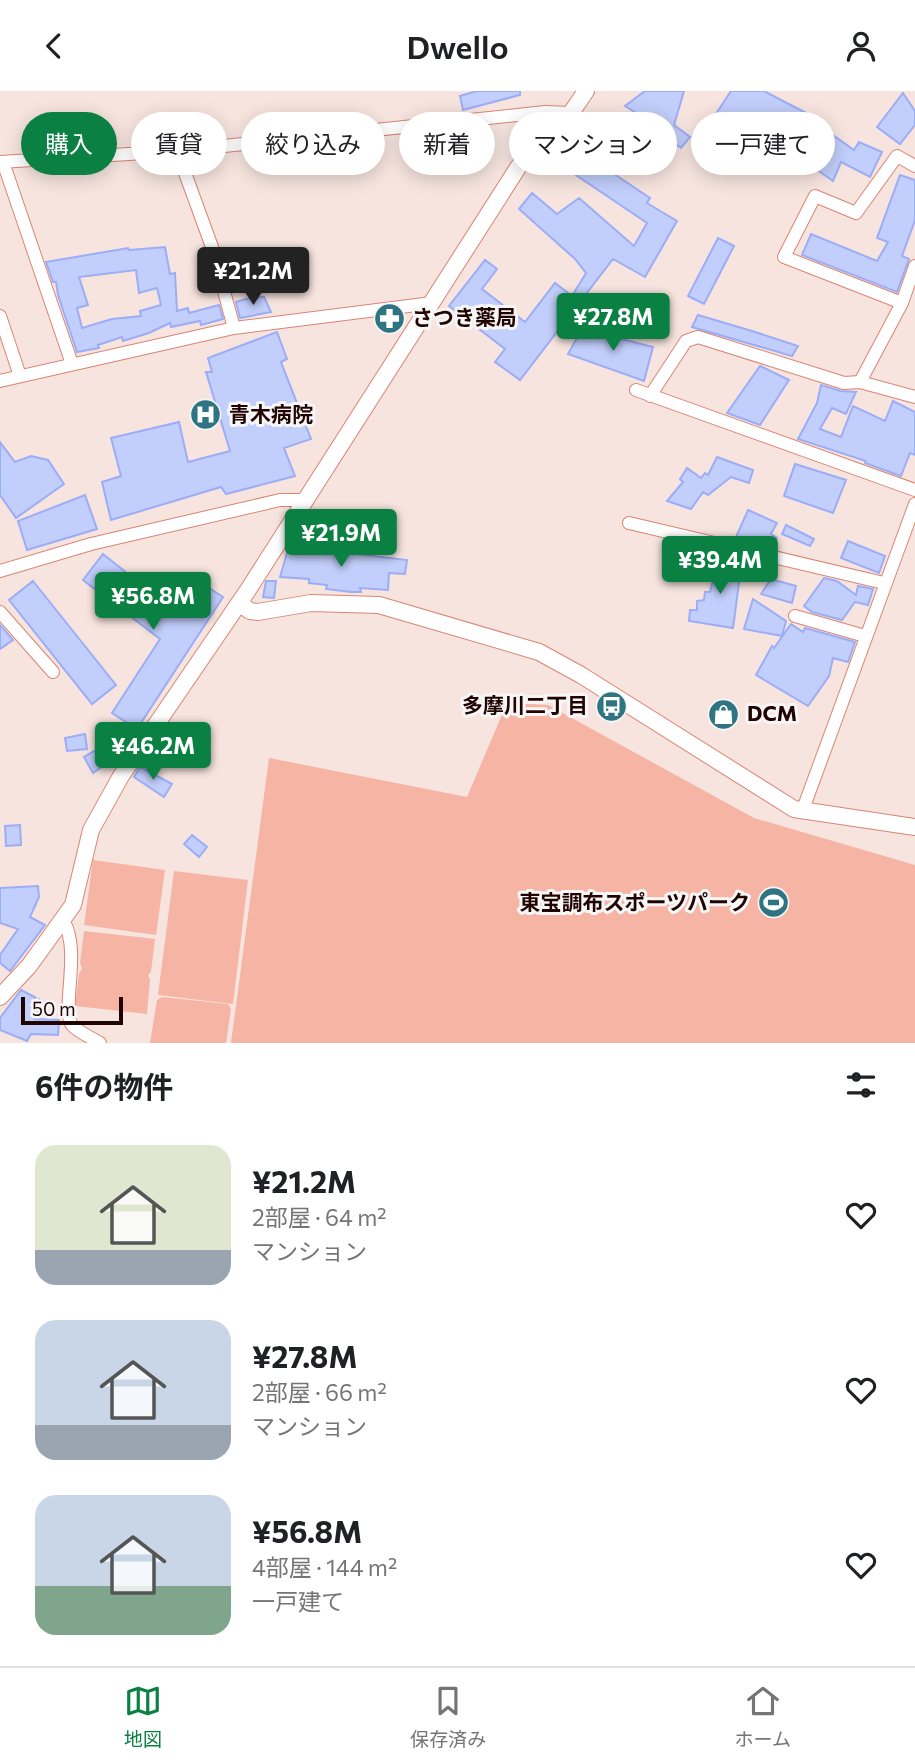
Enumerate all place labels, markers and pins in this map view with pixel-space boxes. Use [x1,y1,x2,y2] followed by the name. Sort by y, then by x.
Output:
[196,247,310,307] pin: ¥21.2M
[556,293,670,353] pin: ¥27.8M
[372,301,406,335] pharmacy icon: さつき薬局
[412,304,517,329] place label: さつき薬局
[189,398,223,432] hospital icon: 青木病院
[229,401,313,426] place label: 青木病院
[284,510,398,569] pin: ¥21.9M
[663,537,777,596] pin: ¥39.4M
[96,573,210,632] pin: ¥56.8M
[594,689,628,723] bus stop icon: 多摩川二丁目
[462,692,588,717] place label: 多摩川二丁目
[707,697,741,731] shop icon: DCM
[747,700,797,725] place label: DCM
[96,723,210,782] pin: ¥46.2M
[756,886,790,920] sports icon: 東宝調布スポーツパーク
[519,889,750,914] place label: 東宝調布スポーツパーク

